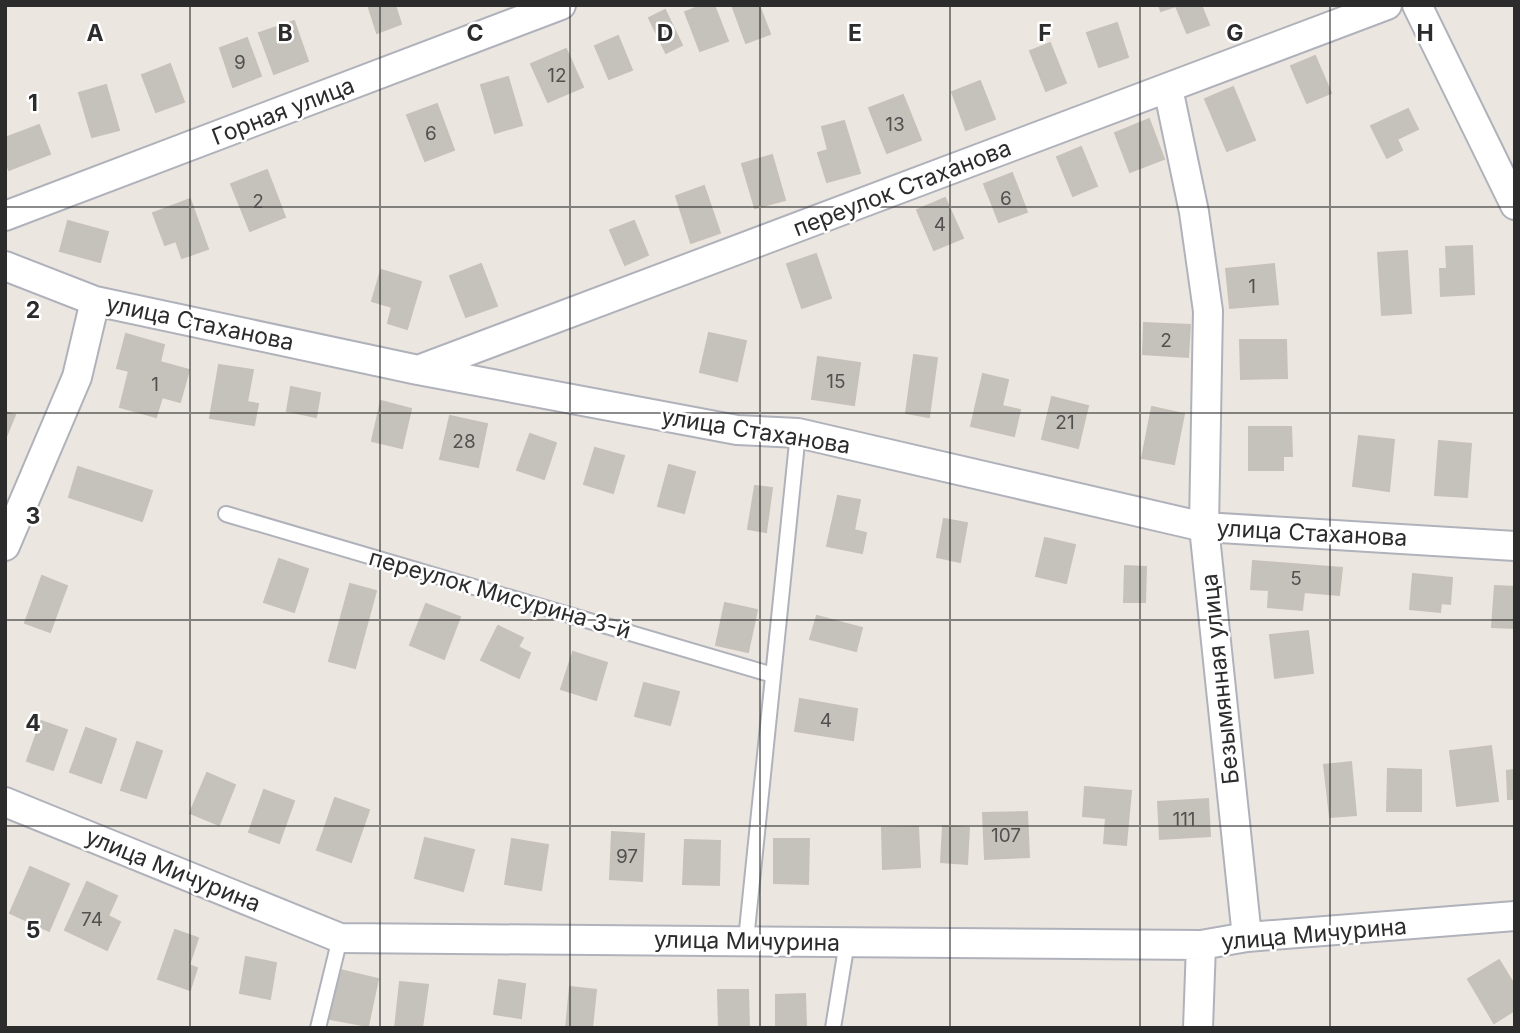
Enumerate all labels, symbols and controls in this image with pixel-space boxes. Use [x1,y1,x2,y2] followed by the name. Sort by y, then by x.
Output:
[86,19,104,47] text: A
[277,19,293,47] text: B
[466,19,484,47] text: C
[657,19,673,47] text: D
[848,19,862,47] text: E
[1038,19,1052,47] text: F
[1226,19,1244,47] text: G
[1416,19,1434,47] text: H
[234,51,246,74] house number: 9
[547,64,567,87] house number: 12
[208,71,358,151] street label: Горная улица
[28,89,38,117] text: 1
[885,113,905,136] house number: 13
[425,122,437,145] house number: 6
[789,134,1015,242] street label: переулок Стаханова
[1000,187,1012,210] house number: 6
[252,190,264,213] house number: 2
[934,213,946,236] house number: 4
[1248,275,1256,298] house number: 1
[104,289,296,357] street label: улица Стаханова
[26,296,40,324] text: 2
[1160,329,1172,352] house number: 2
[826,370,846,393] house number: 15
[151,373,159,396] house number: 1
[659,402,853,460] street label: улица Стаханова
[1055,411,1075,434] house number: 21
[452,430,476,453] house number: 28
[26,502,40,530] text: 3
[1216,514,1408,552] street label: улица Стаханова
[366,543,634,645] street label: переулок Мисурина 3-й
[1290,567,1302,590] house number: 5
[1195,572,1245,786] street label: Безымянная улица
[25,709,41,737] text: 4
[820,709,832,732] house number: 4
[1172,808,1196,831] house number: 111
[81,822,265,918] street label: улица Мичурина
[991,824,1021,847] house number: 107
[616,845,638,868] house number: 97
[81,908,103,931] house number: 74
[1220,912,1408,956] street label: улица Мичурина
[26,916,40,944] text: 5
[654,925,840,957] street label: улица Мичурина

